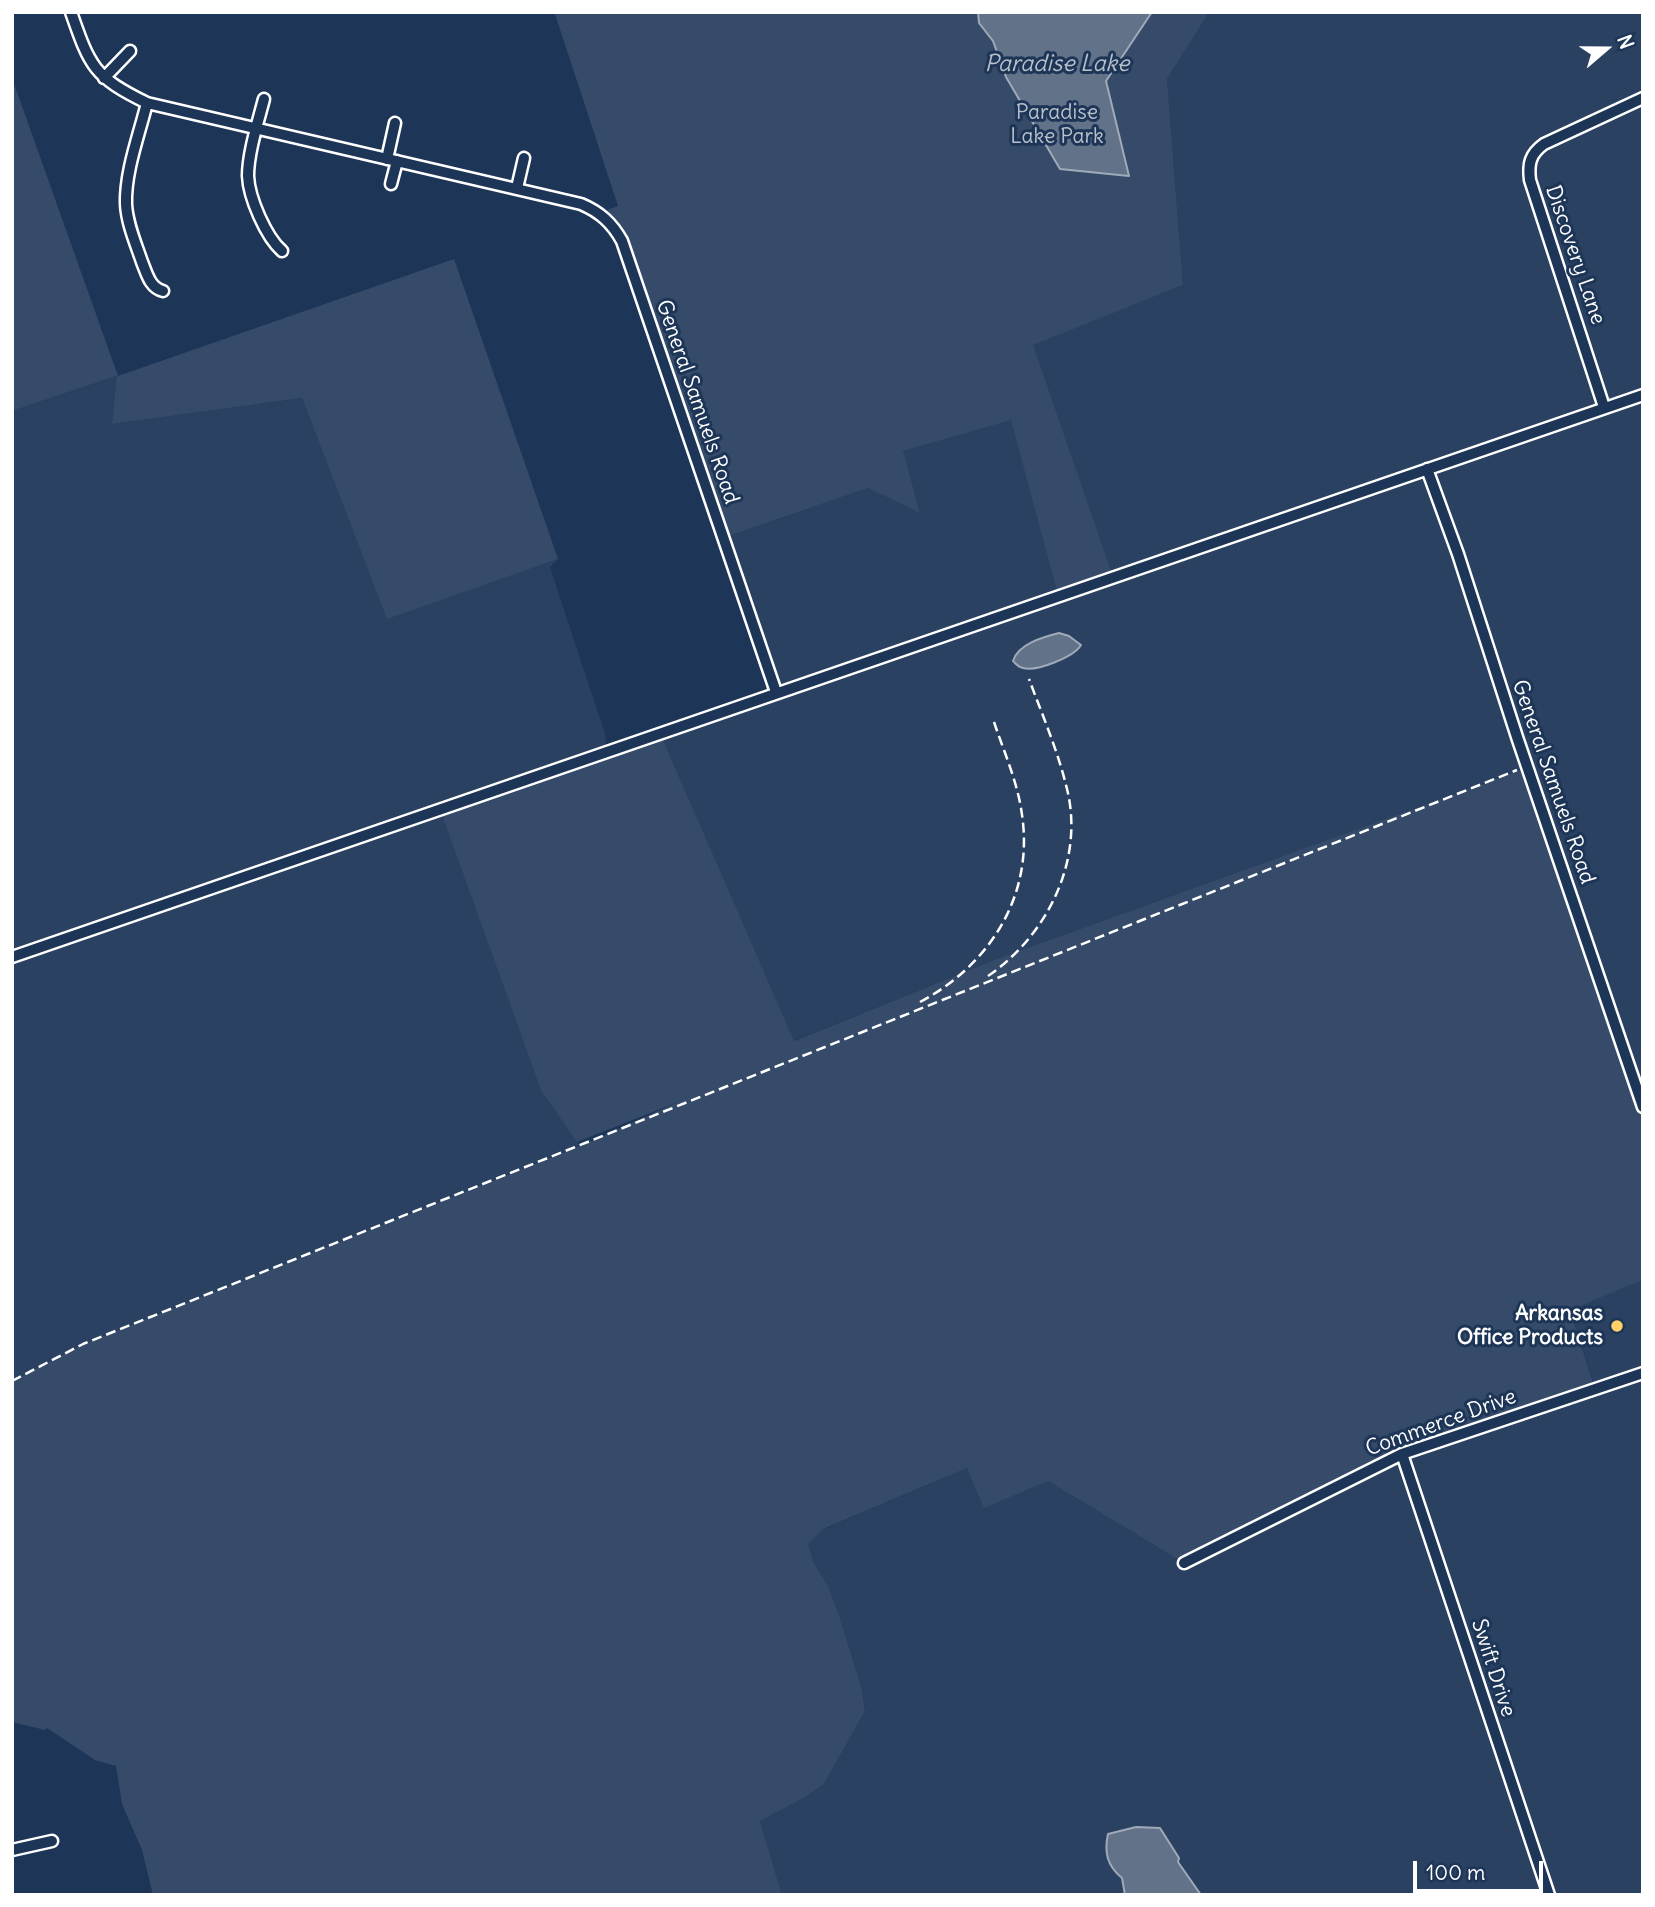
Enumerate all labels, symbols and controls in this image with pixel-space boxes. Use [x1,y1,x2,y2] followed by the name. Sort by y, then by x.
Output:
[1571,14,1641,84] north arrow
[1612,32,1639,52] text: N
[984,50,1130,78] water label: Paradise Lake
[1010,100,1104,150] park label: Paradise Lake Park
[1539,182,1611,328] street label: Discovery Lane
[650,297,744,507] street label: General Samuels Road
[1506,677,1600,887] street label: General Samuels Road
[1457,1301,1603,1351] place label: Arkansas Office Products
[1609,1318,1625,1334] marker: Arkansas Office Products
[1362,1384,1520,1462] street label: Commerce Drive
[1465,1616,1521,1720] street label: Swift Drive
[1417,1848,1546,1892] scale bar
[1426,1859,1485,1886] text: 100 m

